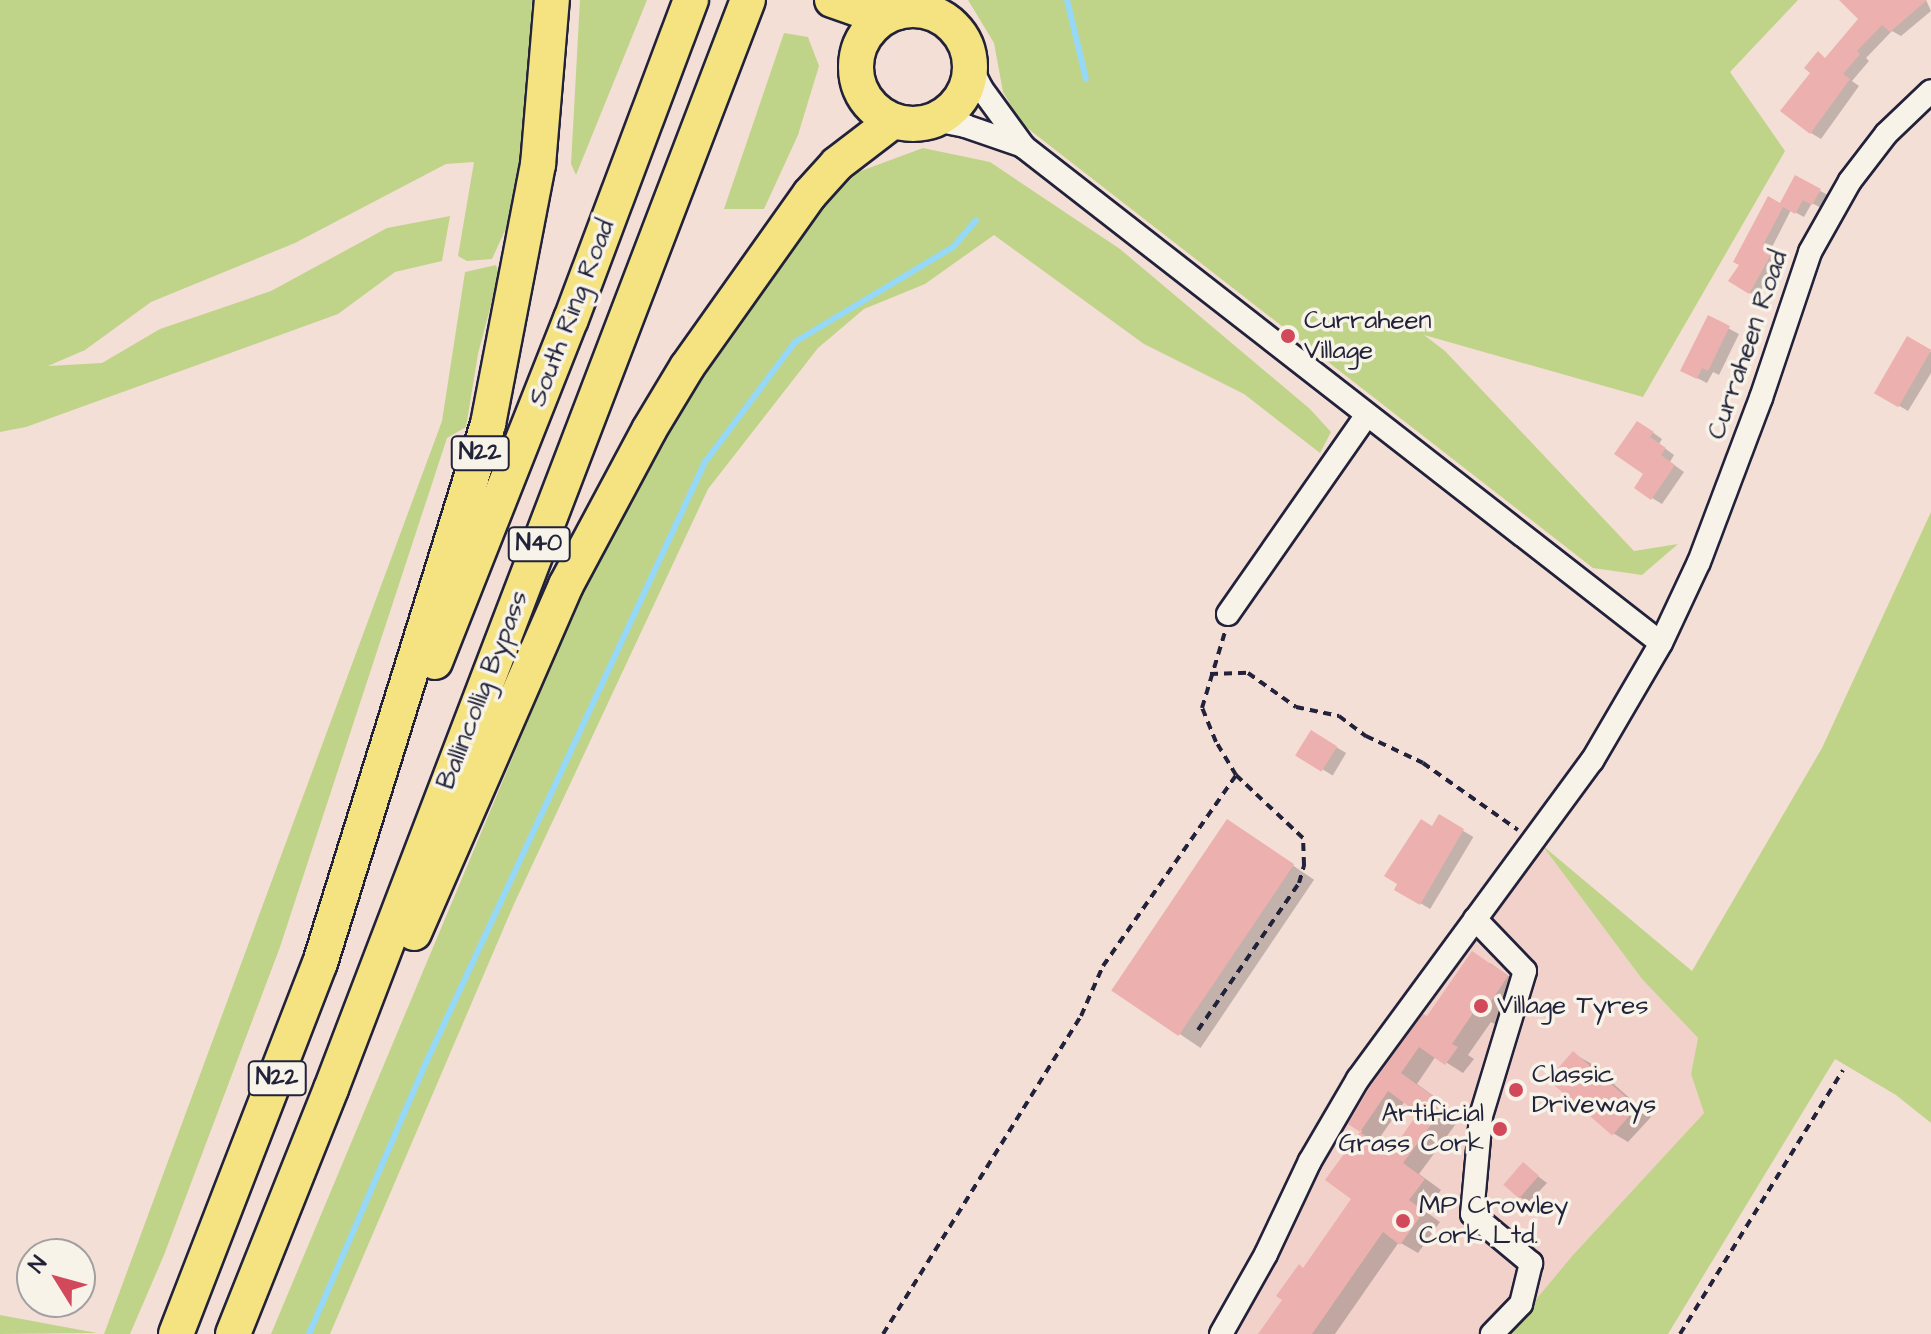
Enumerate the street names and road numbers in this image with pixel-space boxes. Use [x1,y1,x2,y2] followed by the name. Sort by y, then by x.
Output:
[522,215,622,411] street label: South Ring Road
[1701,246,1795,444] street label: Curraheen Road
[450,433,510,473] road number: N22
[507,524,571,564] road number: N40
[431,586,535,794] street label: Ballincollig Bypass
[247,1058,307,1098] road number: N22

